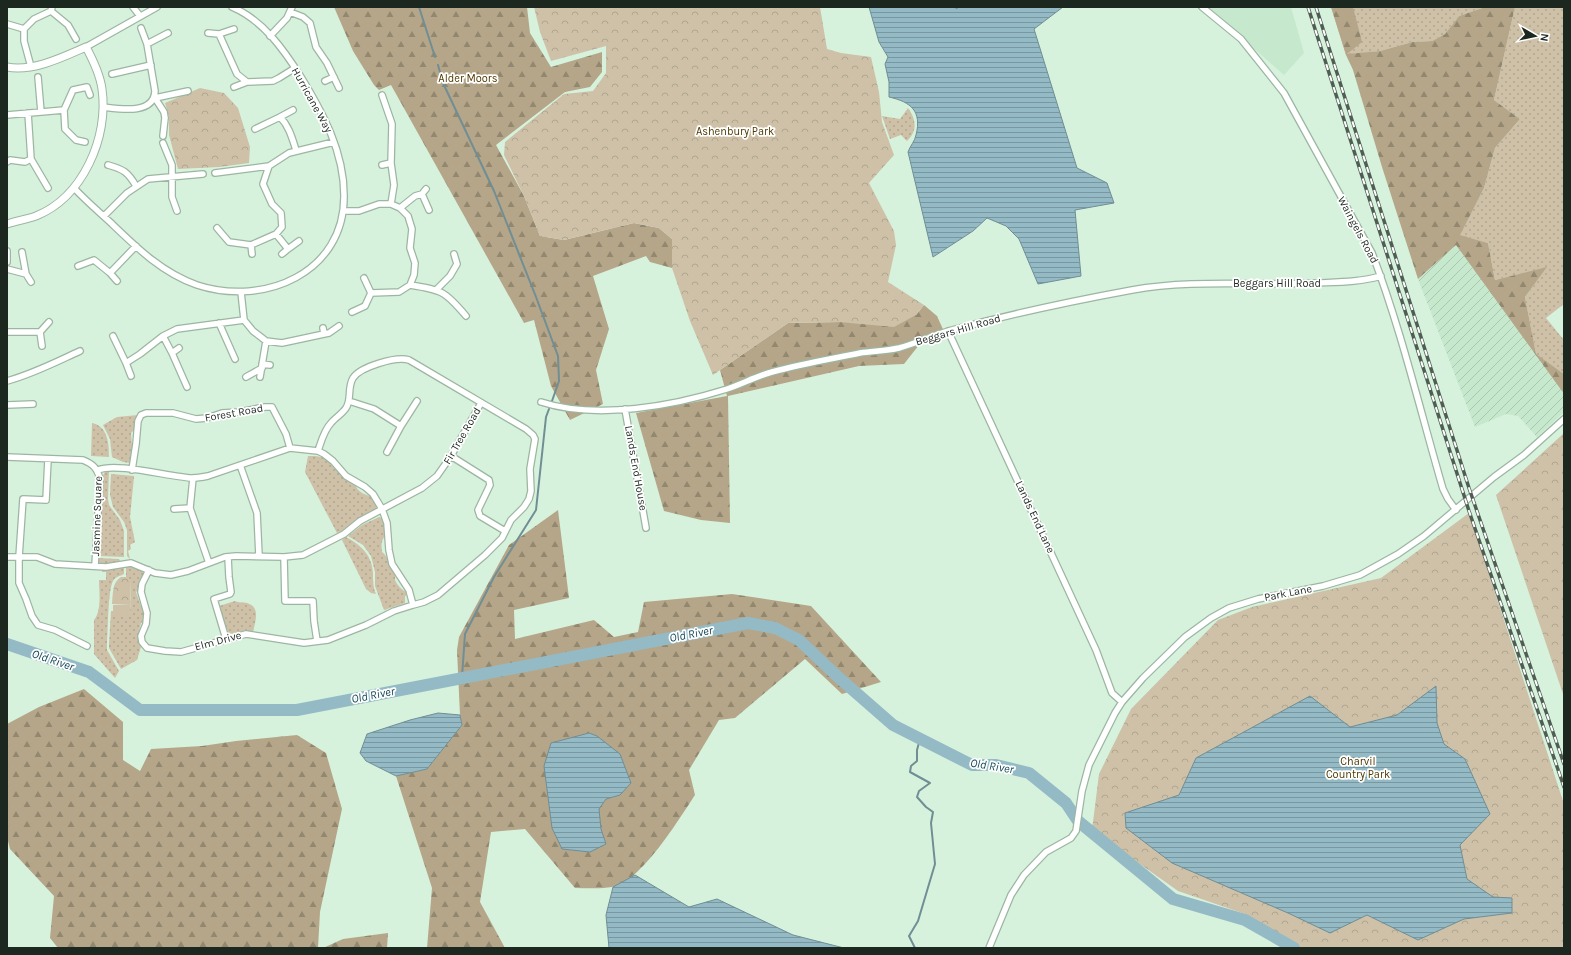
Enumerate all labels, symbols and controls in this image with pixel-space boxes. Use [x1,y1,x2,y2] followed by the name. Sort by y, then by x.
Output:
[1515,16,1555,56] north arrow
[1537,33,1551,42] text: N
[289,65,335,135] street label: Hurricane Way
[438,72,498,85] park label: Alder Moors
[696,125,774,138] park label: Ashenbury Park
[1335,194,1381,266] street label: Waingels Road
[1233,277,1321,290] street label: Beggars Hill Road
[914,312,1002,348] street label: Beggars Hill Road
[204,401,264,425] street label: Forest Road
[440,405,484,467] street label: Fir Tree Road
[622,424,650,512] street label: Lands End House
[89,475,105,556] street label: Jasmine Square
[1013,479,1058,555] street label: Lands End Lane
[1263,582,1313,604] street label: Park Lane
[668,623,715,645] water label: Old River
[193,628,243,653] street label: Elm Drive
[30,646,77,674] water label: Old River
[350,684,397,706] water label: Old River
[1326,755,1390,781] park label: Charvil Country Park
[969,756,1016,776] water label: Old River

